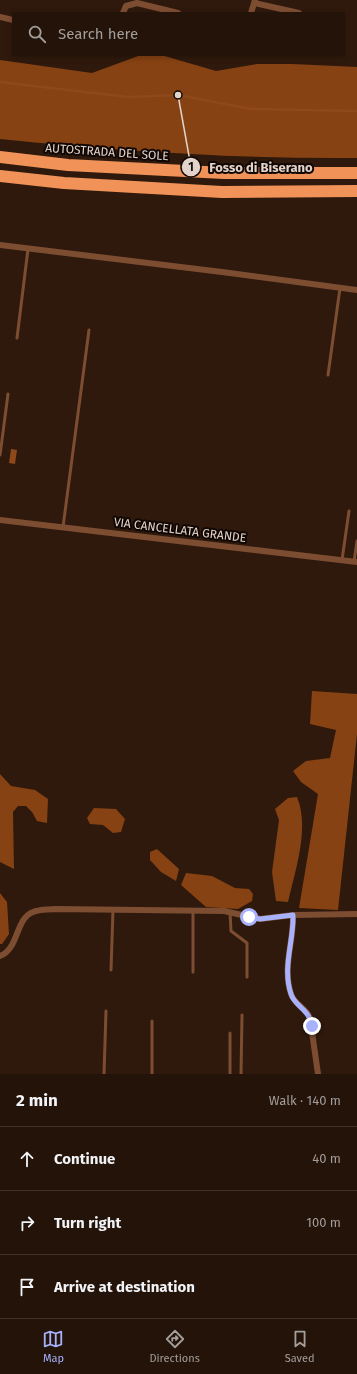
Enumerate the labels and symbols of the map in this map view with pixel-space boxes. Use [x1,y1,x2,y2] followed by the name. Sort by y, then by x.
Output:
[45,141,169,163] street label: AUTOSTRADA DEL SOLE
[181,155,320,180] callout: Fosso di Biserano
[188,160,194,174] text: 1
[209,160,313,175] text: Fosso di Biserano
[113,515,247,545] street label: VIA CANCELLATA GRANDE
[240,908,258,926] route start
[303,1017,321,1035] route end

